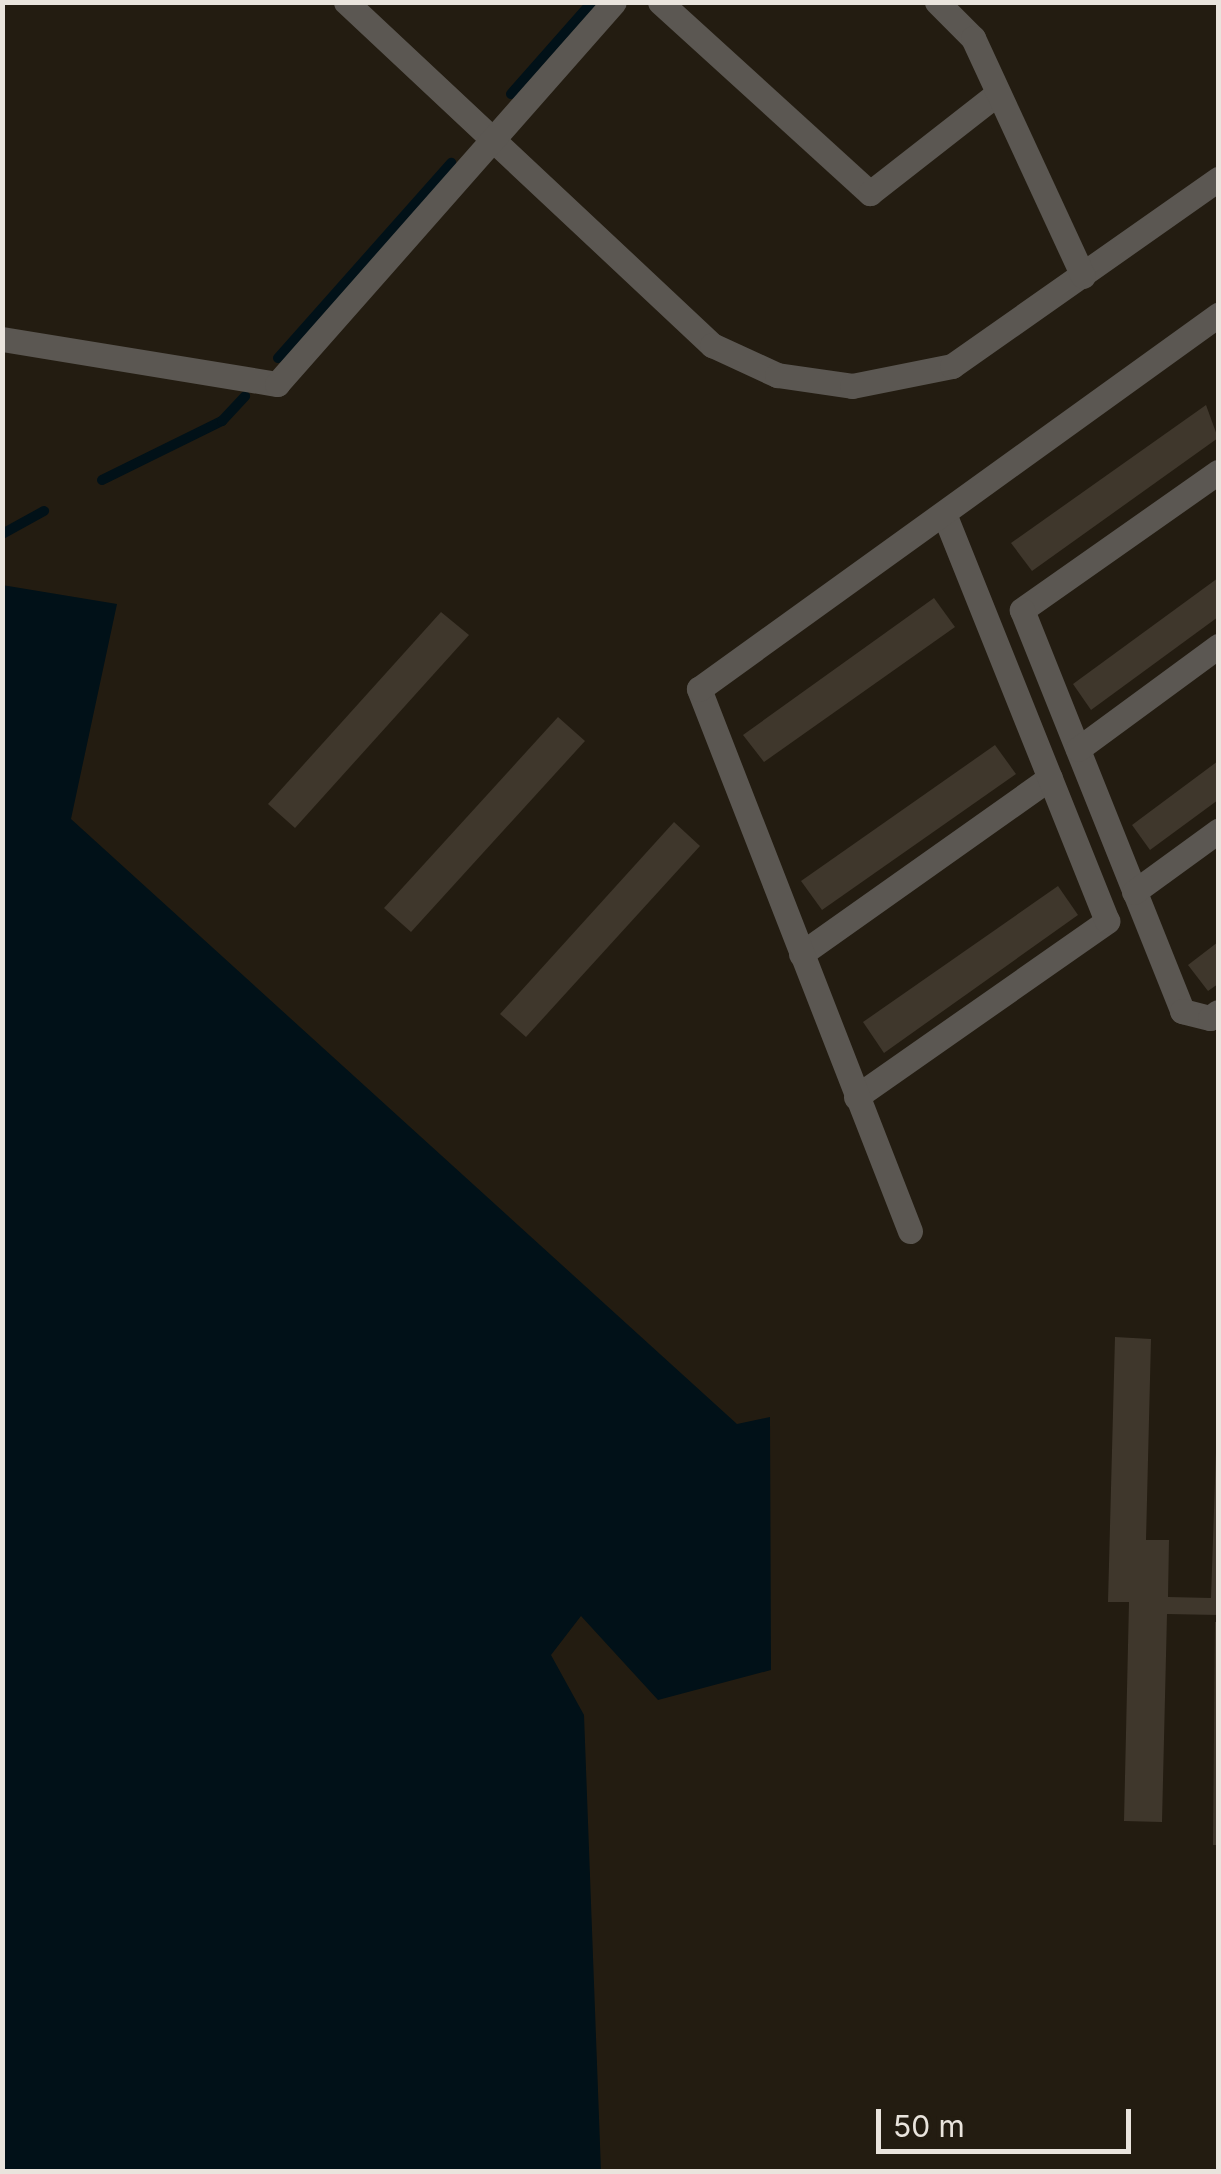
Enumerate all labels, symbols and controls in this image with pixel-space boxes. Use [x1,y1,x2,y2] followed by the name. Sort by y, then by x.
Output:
[881,2089,1136,2151] scale bar
[893,2108,965,2144] text: 50 m

